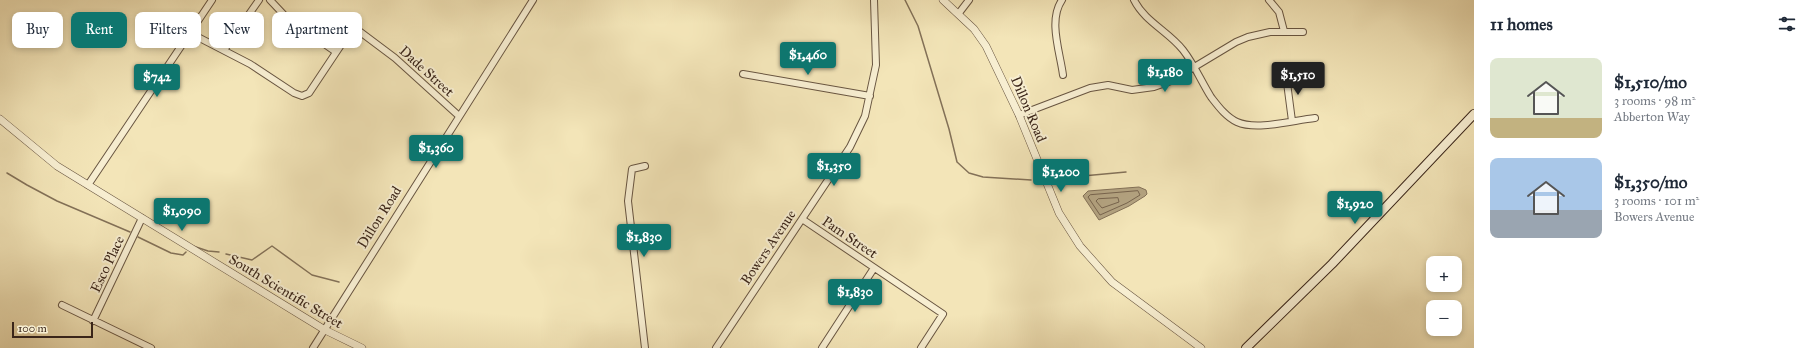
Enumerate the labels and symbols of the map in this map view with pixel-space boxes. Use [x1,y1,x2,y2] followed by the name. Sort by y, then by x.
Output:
[396,42,458,100] street label: Dade Street
[775,42,841,76] pin: $1,460
[1132,59,1198,93] pin: $1,180
[1265,62,1331,96] pin: $1,510
[133,64,181,98] pin: $742
[1007,74,1050,145] street label: Dillon Road
[403,135,469,169] pin: $1,360
[801,153,867,187] pin: $1,350
[1028,159,1094,193] pin: $1,200
[354,183,405,251] street label: Dillon Road
[1322,191,1388,225] pin: $1,920
[149,198,215,232] pin: $1,090
[737,206,800,288] street label: Bowers Avenue
[819,213,881,262] street label: Pam Street
[611,224,677,258] pin: $1,830
[87,233,128,295] street label: Esco Place
[226,251,346,332] street label: South Scientific Street
[822,279,888,313] pin: $1,830
[12,320,93,339] scale bar

